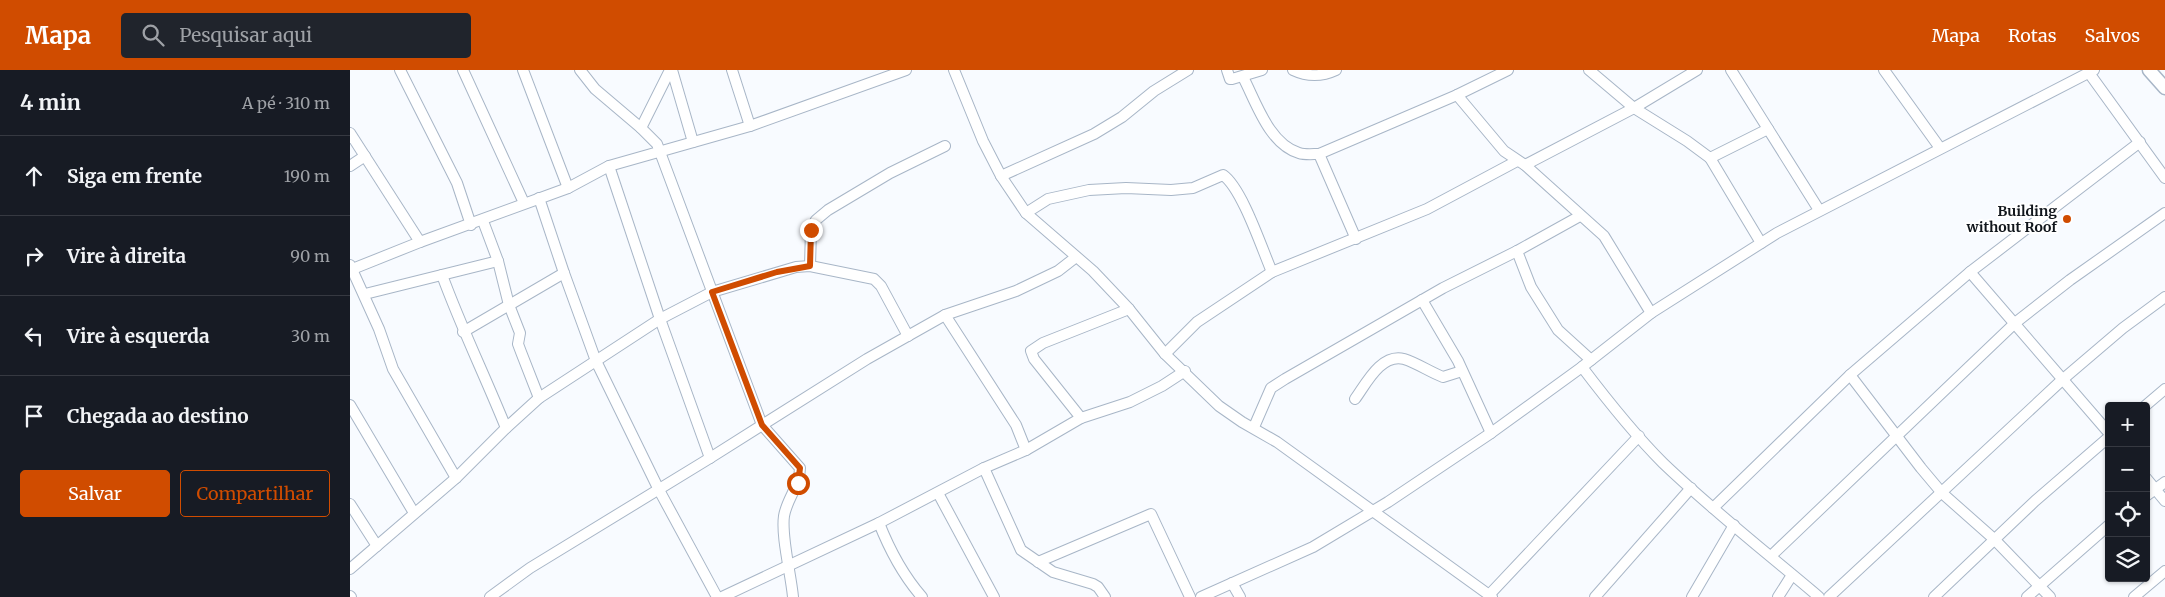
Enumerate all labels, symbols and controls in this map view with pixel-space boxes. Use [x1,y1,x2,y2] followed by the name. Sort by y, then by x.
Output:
[121,13,471,58] search box
[25,20,91,51] text: Mapa
[139,21,167,49] icon: search
[179,23,312,47] text: Pesquisar aqui
[1932,24,1980,47] text: Mapa
[2008,24,2057,47] text: Rotas
[2085,24,2140,47] text: Salvos
[20,89,81,116] text: 4 min
[242,93,330,113] text: A pé · 310 m
[20,162,48,190] icon: ahead
[67,164,202,188] text: Siga em frente
[284,166,330,186] text: 190 m
[1966,202,2057,236] place label: Building without Roof
[2061,213,2073,225] marker: Building without Roof
[800,219,823,242] route end
[20,242,48,270] icon: right
[67,244,186,268] text: Vire à direita
[290,246,330,266] text: 90 m
[20,322,48,350] icon: left
[67,324,210,348] text: Vire à esquerda
[291,326,330,346] text: 30 m
[20,402,48,430] icon: arrive
[2105,402,2150,582] map controls
[2105,402,2150,447] button: +
[67,404,249,428] text: Chegada ao destino
[2105,447,2150,492] button: −
[20,470,170,517] button: Salvar
[180,470,330,517] button: Compartilhar
[787,472,810,495] route start
[2105,492,2150,537] button: locate
[2105,537,2150,582] button: layers

